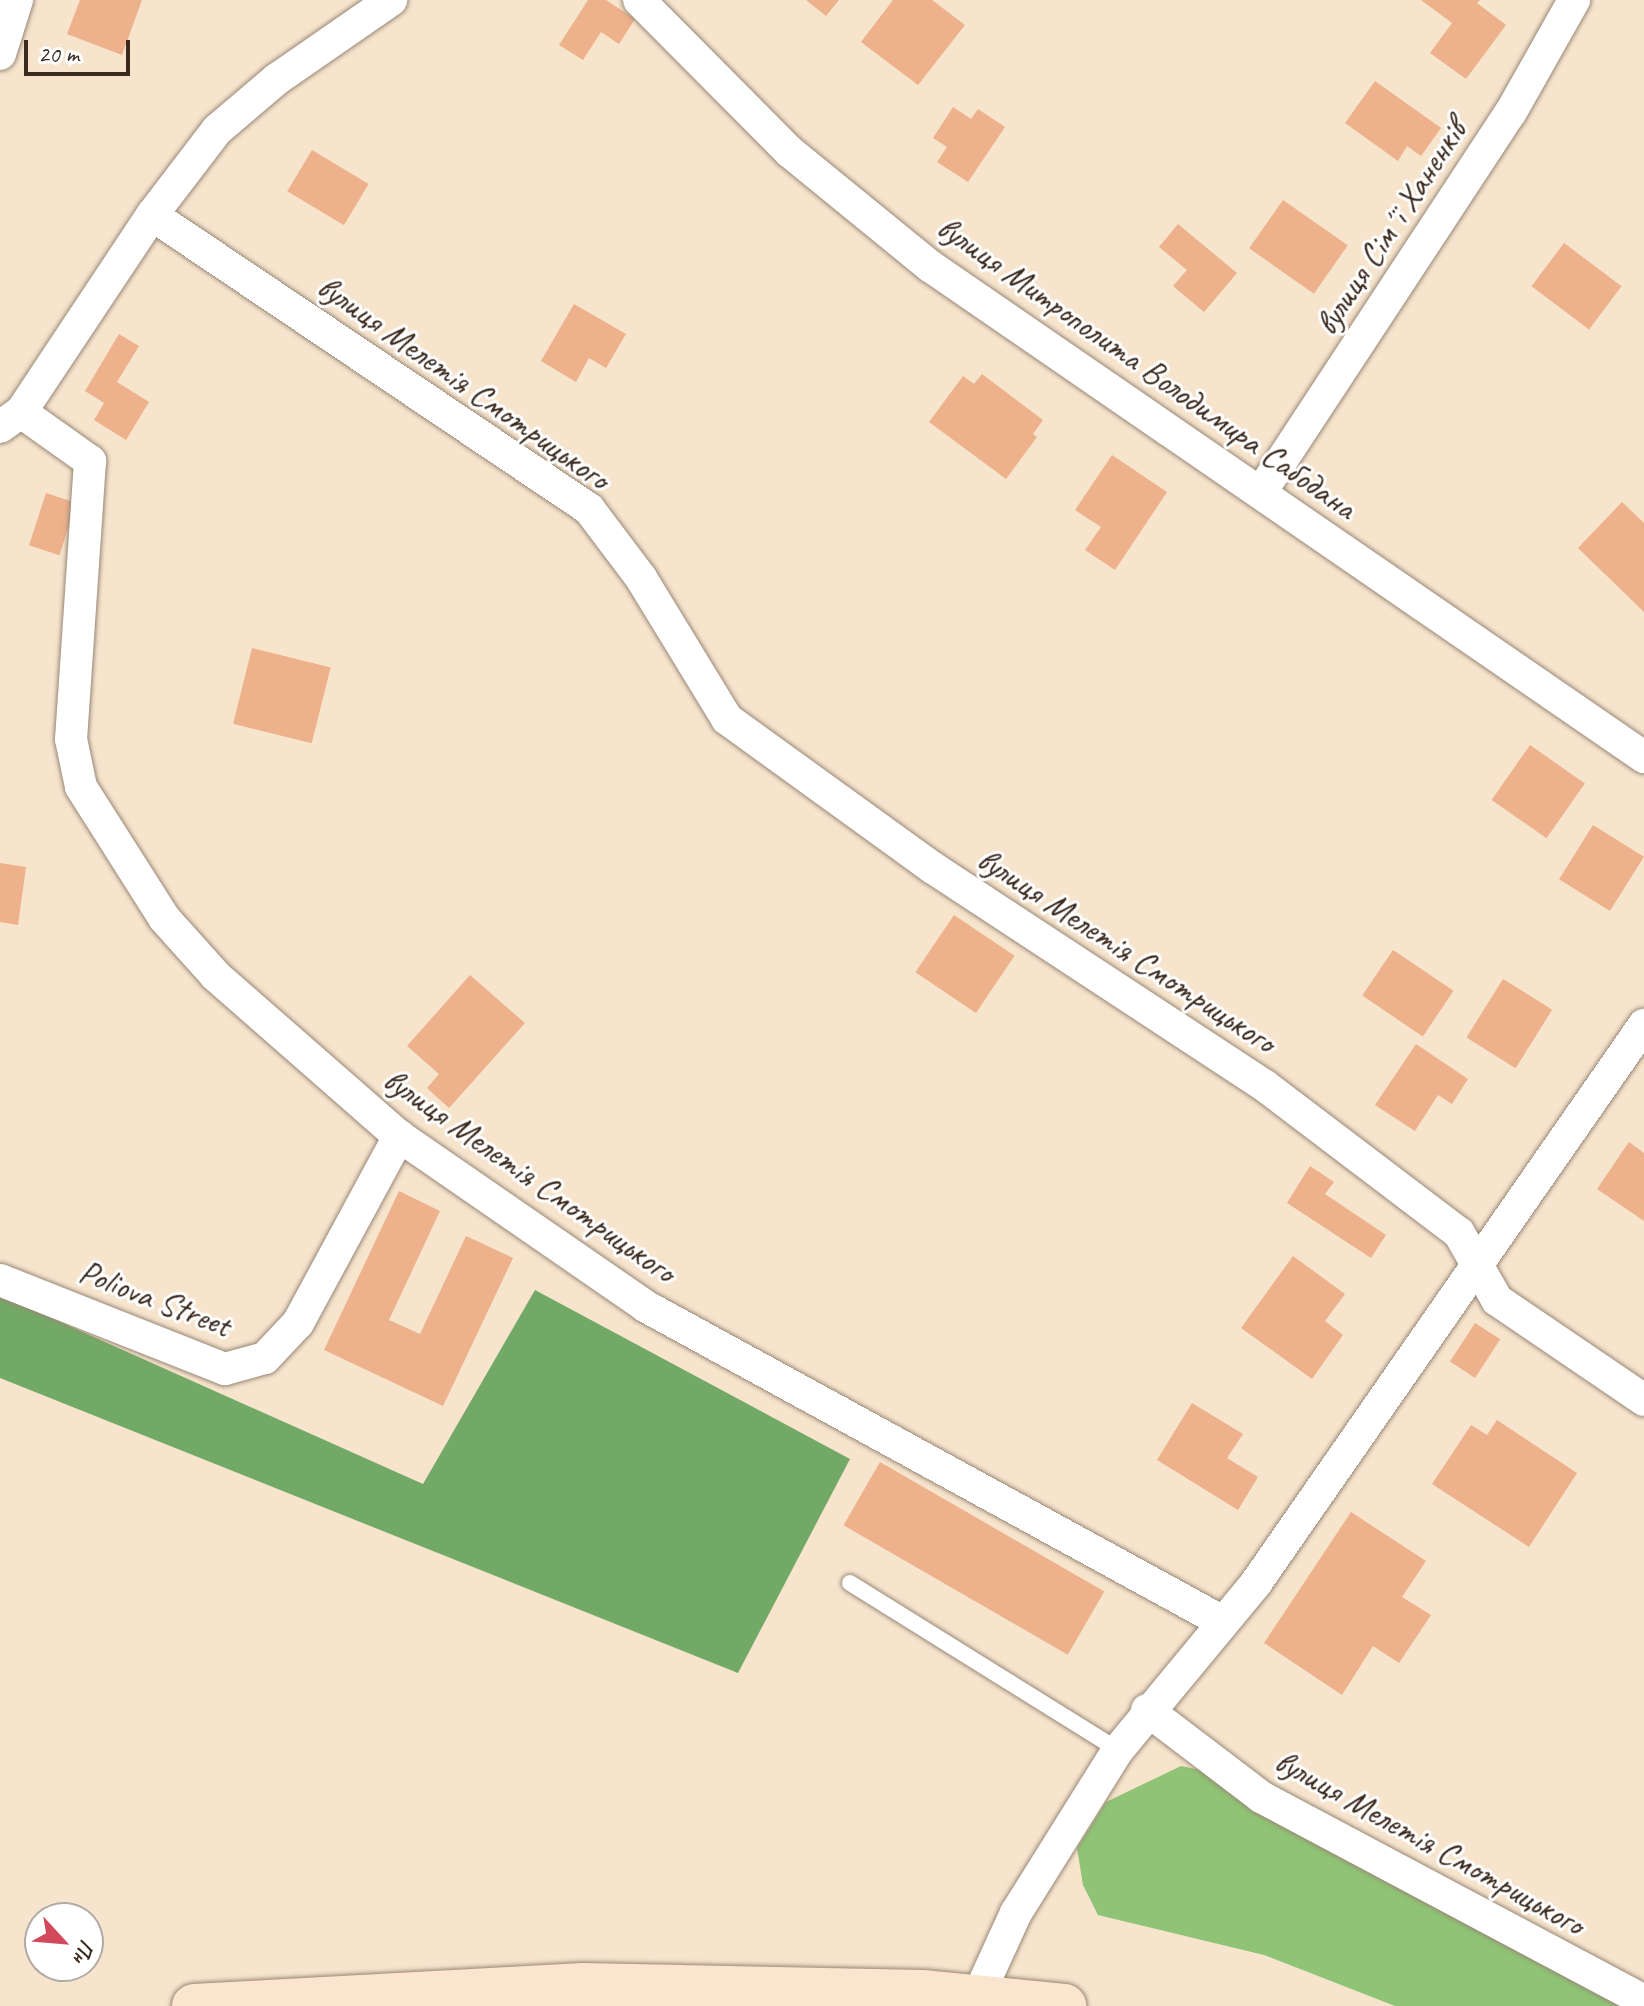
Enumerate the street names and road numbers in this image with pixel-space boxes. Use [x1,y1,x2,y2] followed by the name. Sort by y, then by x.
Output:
[1305,112,1475,342] street label: вулиця Сімʼї Ханенків
[931,208,1363,526] street label: вулиця Митрополита Володимира Сабодана
[309,265,619,499] street label: вулиця Мелетія Смотрицького
[969,838,1285,1062] street label: вулиця Мелетія Смотрицького
[375,1058,685,1292] street label: вулиця Мелетія Смотрицького
[73,1250,237,1346] street label: Poliova Street
[1267,1739,1593,1945] street label: вулиця Мелетія Смотрицького

